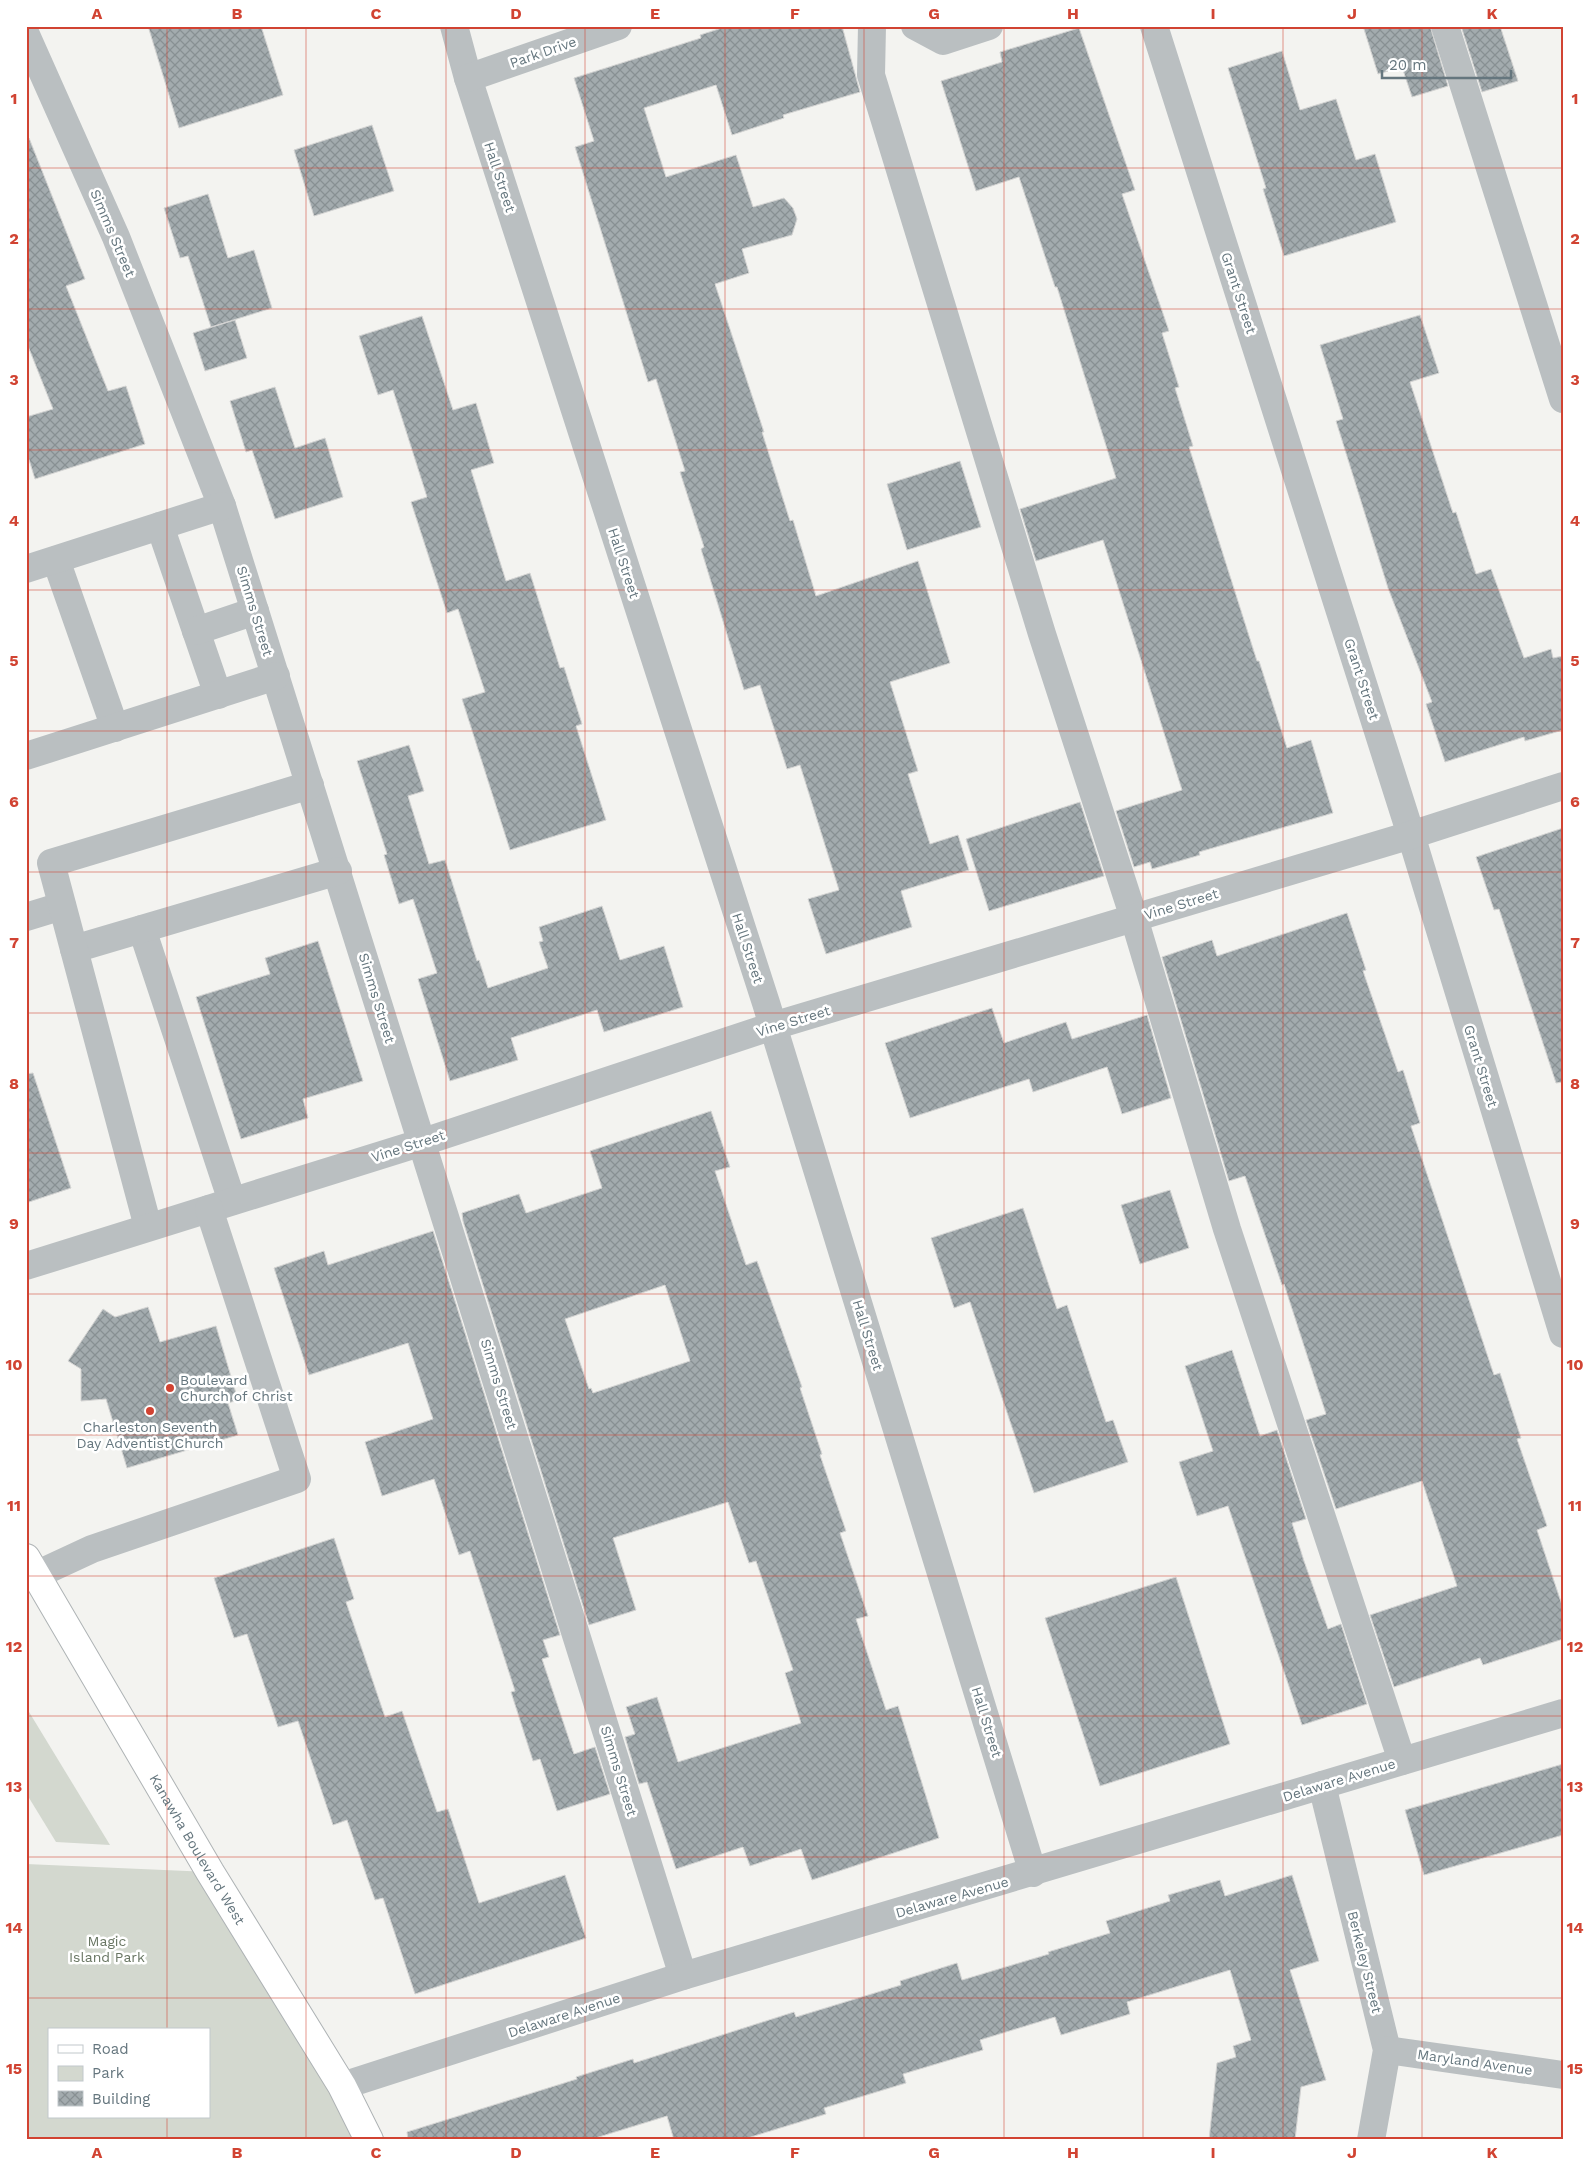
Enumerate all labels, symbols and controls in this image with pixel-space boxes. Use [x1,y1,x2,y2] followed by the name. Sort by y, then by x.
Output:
[92,4,103,23] text: A
[232,4,243,23] text: B
[371,4,382,23] text: C
[510,4,522,23] text: D
[650,4,660,23] text: E
[790,4,800,23] text: F
[928,4,940,23] text: G
[1067,4,1079,23] text: H
[1210,4,1216,23] text: I
[1347,4,1357,23] text: J
[1486,4,1498,23] text: K
[508,33,578,71] street label: Park Drive
[1382,48,1510,80] scale bar
[1389,56,1427,74] text: 20 m
[11,89,17,108] text: 1
[1572,89,1578,108] text: 1
[481,140,519,214] street label: Hall Street
[87,187,139,279] street label: Simms Street
[9,229,19,248] text: 2
[1570,229,1580,248] text: 2
[1218,250,1260,336] street label: Grant Street
[9,370,19,389] text: 3
[1570,370,1580,389] text: 3
[9,511,19,530] text: 4
[1570,511,1580,530] text: 4
[605,526,643,600] street label: Hall Street
[234,564,276,658] street label: Simms Street
[1341,636,1383,722] street label: Grant Street
[9,651,19,670] text: 5
[1570,651,1580,670] text: 5
[9,792,19,811] text: 6
[1570,792,1580,811] text: 6
[1142,885,1220,923] street label: Vine Street
[729,911,767,985] street label: Hall Street
[9,933,19,952] text: 7
[1570,933,1580,952] text: 7
[356,951,398,1045] street label: Simms Street
[754,1002,832,1040] street label: Vine Street
[1461,1023,1501,1109] street label: Grant Street
[9,1074,19,1093] text: 8
[1570,1074,1580,1093] text: 8
[369,1127,447,1165] street label: Vine Street
[9,1214,19,1233] text: 9
[1570,1214,1580,1233] text: 9
[850,1298,886,1372] street label: Hall Street
[478,1337,520,1431] street label: Simms Street
[5,1355,23,1374] text: 10
[1566,1355,1584,1374] text: 10
[180,1372,293,1404] place label: Boulevard Church of Christ
[164,1382,176,1394] marker: Boulevard Church of Christ
[144,1405,156,1417] marker: Charleston Seventh Day Adventist Church
[76,1419,224,1451] place label: Charleston Seventh Day Adventist Church
[7,1496,21,1515] text: 11
[1568,1496,1582,1515] text: 11
[6,1637,22,1656] text: 12
[1567,1637,1583,1656] text: 12
[969,1685,1005,1759] street label: Hall Street
[598,1724,640,1818] street label: Simms Street
[1281,1755,1397,1805] street label: Delaware Avenue
[146,1771,249,1928] street label: Kanawha Boulevard West
[6,1777,22,1796] text: 13
[1567,1777,1583,1796] text: 13
[894,1873,1010,1921] street label: Delaware Avenue
[1345,1909,1385,2015] street label: Berkeley Street
[5,1918,23,1937] text: 14
[1566,1918,1584,1937] text: 14
[69,1933,145,1965] park label: Magic Island Park
[506,1989,622,2041] street label: Delaware Avenue
[48,2028,210,2118] legend
[92,2040,129,2058] text: Road
[1416,2046,1534,2078] street label: Maryland Avenue
[6,2059,22,2078] text: 15
[1567,2059,1583,2078] text: 15
[92,2064,125,2082] text: Park
[92,2090,150,2108] text: Building
[92,2143,103,2162] text: A
[232,2143,243,2162] text: B
[371,2143,382,2162] text: C
[510,2143,522,2162] text: D
[650,2143,660,2162] text: E
[790,2143,800,2162] text: F
[928,2143,940,2162] text: G
[1067,2143,1079,2162] text: H
[1210,2143,1216,2162] text: I
[1347,2143,1357,2162] text: J
[1486,2143,1498,2162] text: K

